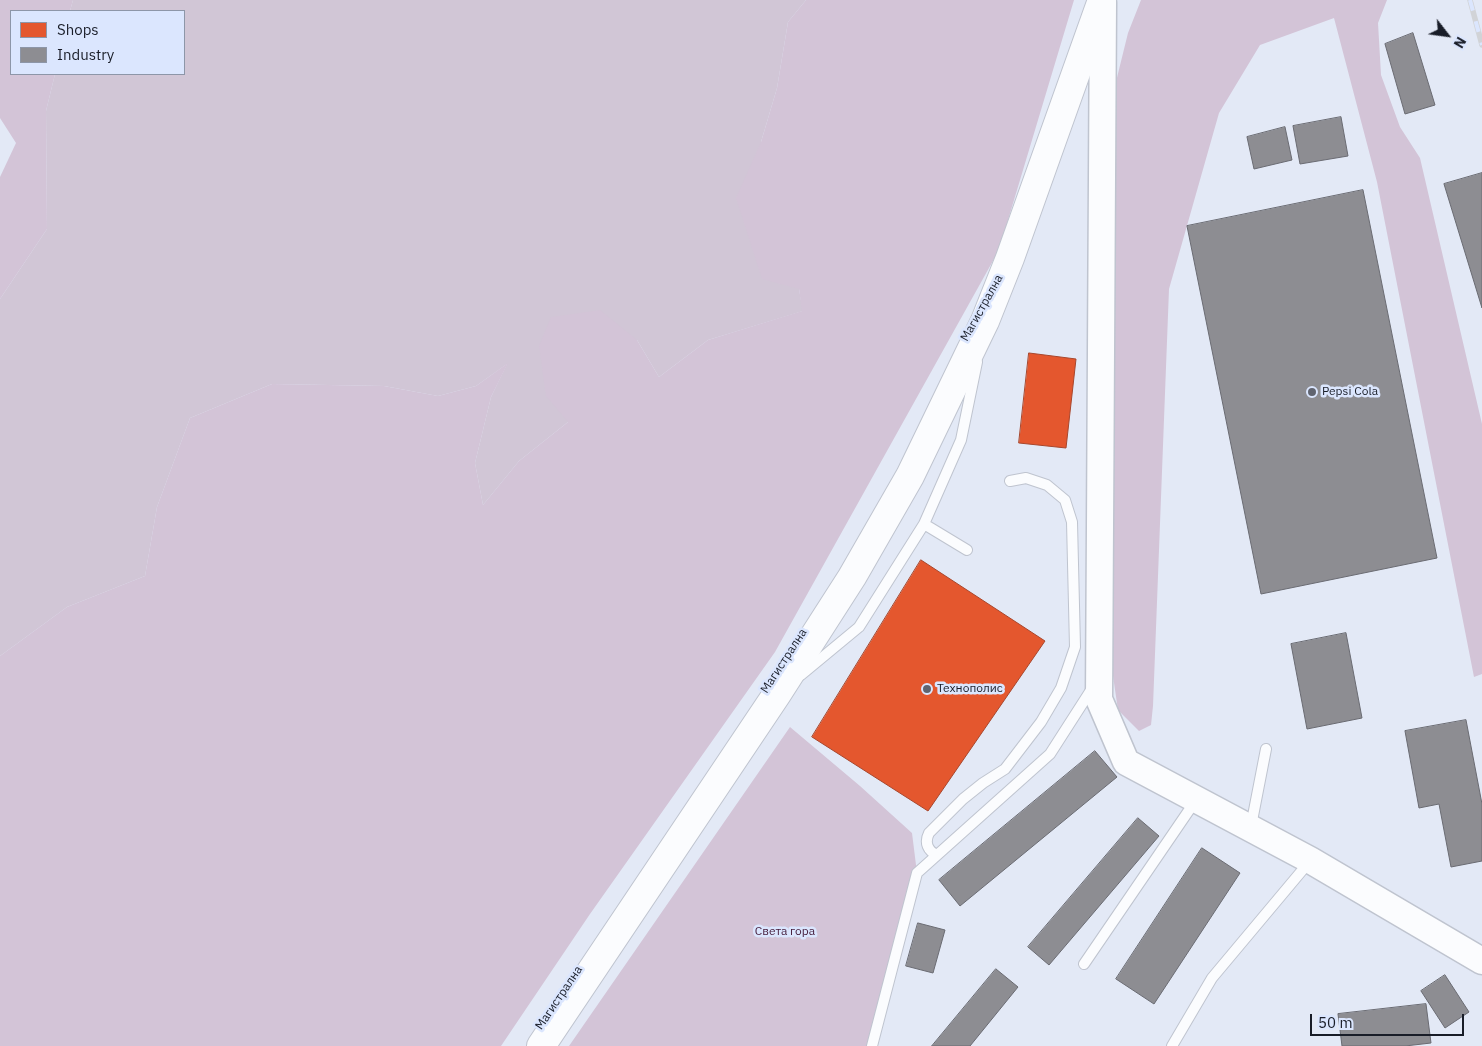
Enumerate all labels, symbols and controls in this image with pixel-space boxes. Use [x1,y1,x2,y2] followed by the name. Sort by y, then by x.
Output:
[10,10,185,75] legend
[1422,10,1472,60] north arrow
[57,20,99,39] text: Shops
[1450,34,1470,51] text: N
[57,45,114,64] text: Industry
[958,272,1006,344] street label: Магистрална
[1322,385,1378,399] place label: Pepsi Cola
[1306,386,1318,398] marker: Pepsi Cola
[758,626,810,696] street label: Магистрална
[937,682,1003,696] place label: Технополис
[921,683,933,695] marker: Технополис
[755,925,815,939] park label: Света гора
[532,963,586,1033] street label: Магистрална
[1312,1004,1466,1036] scale bar
[1318,1013,1353,1032] text: 50 m

